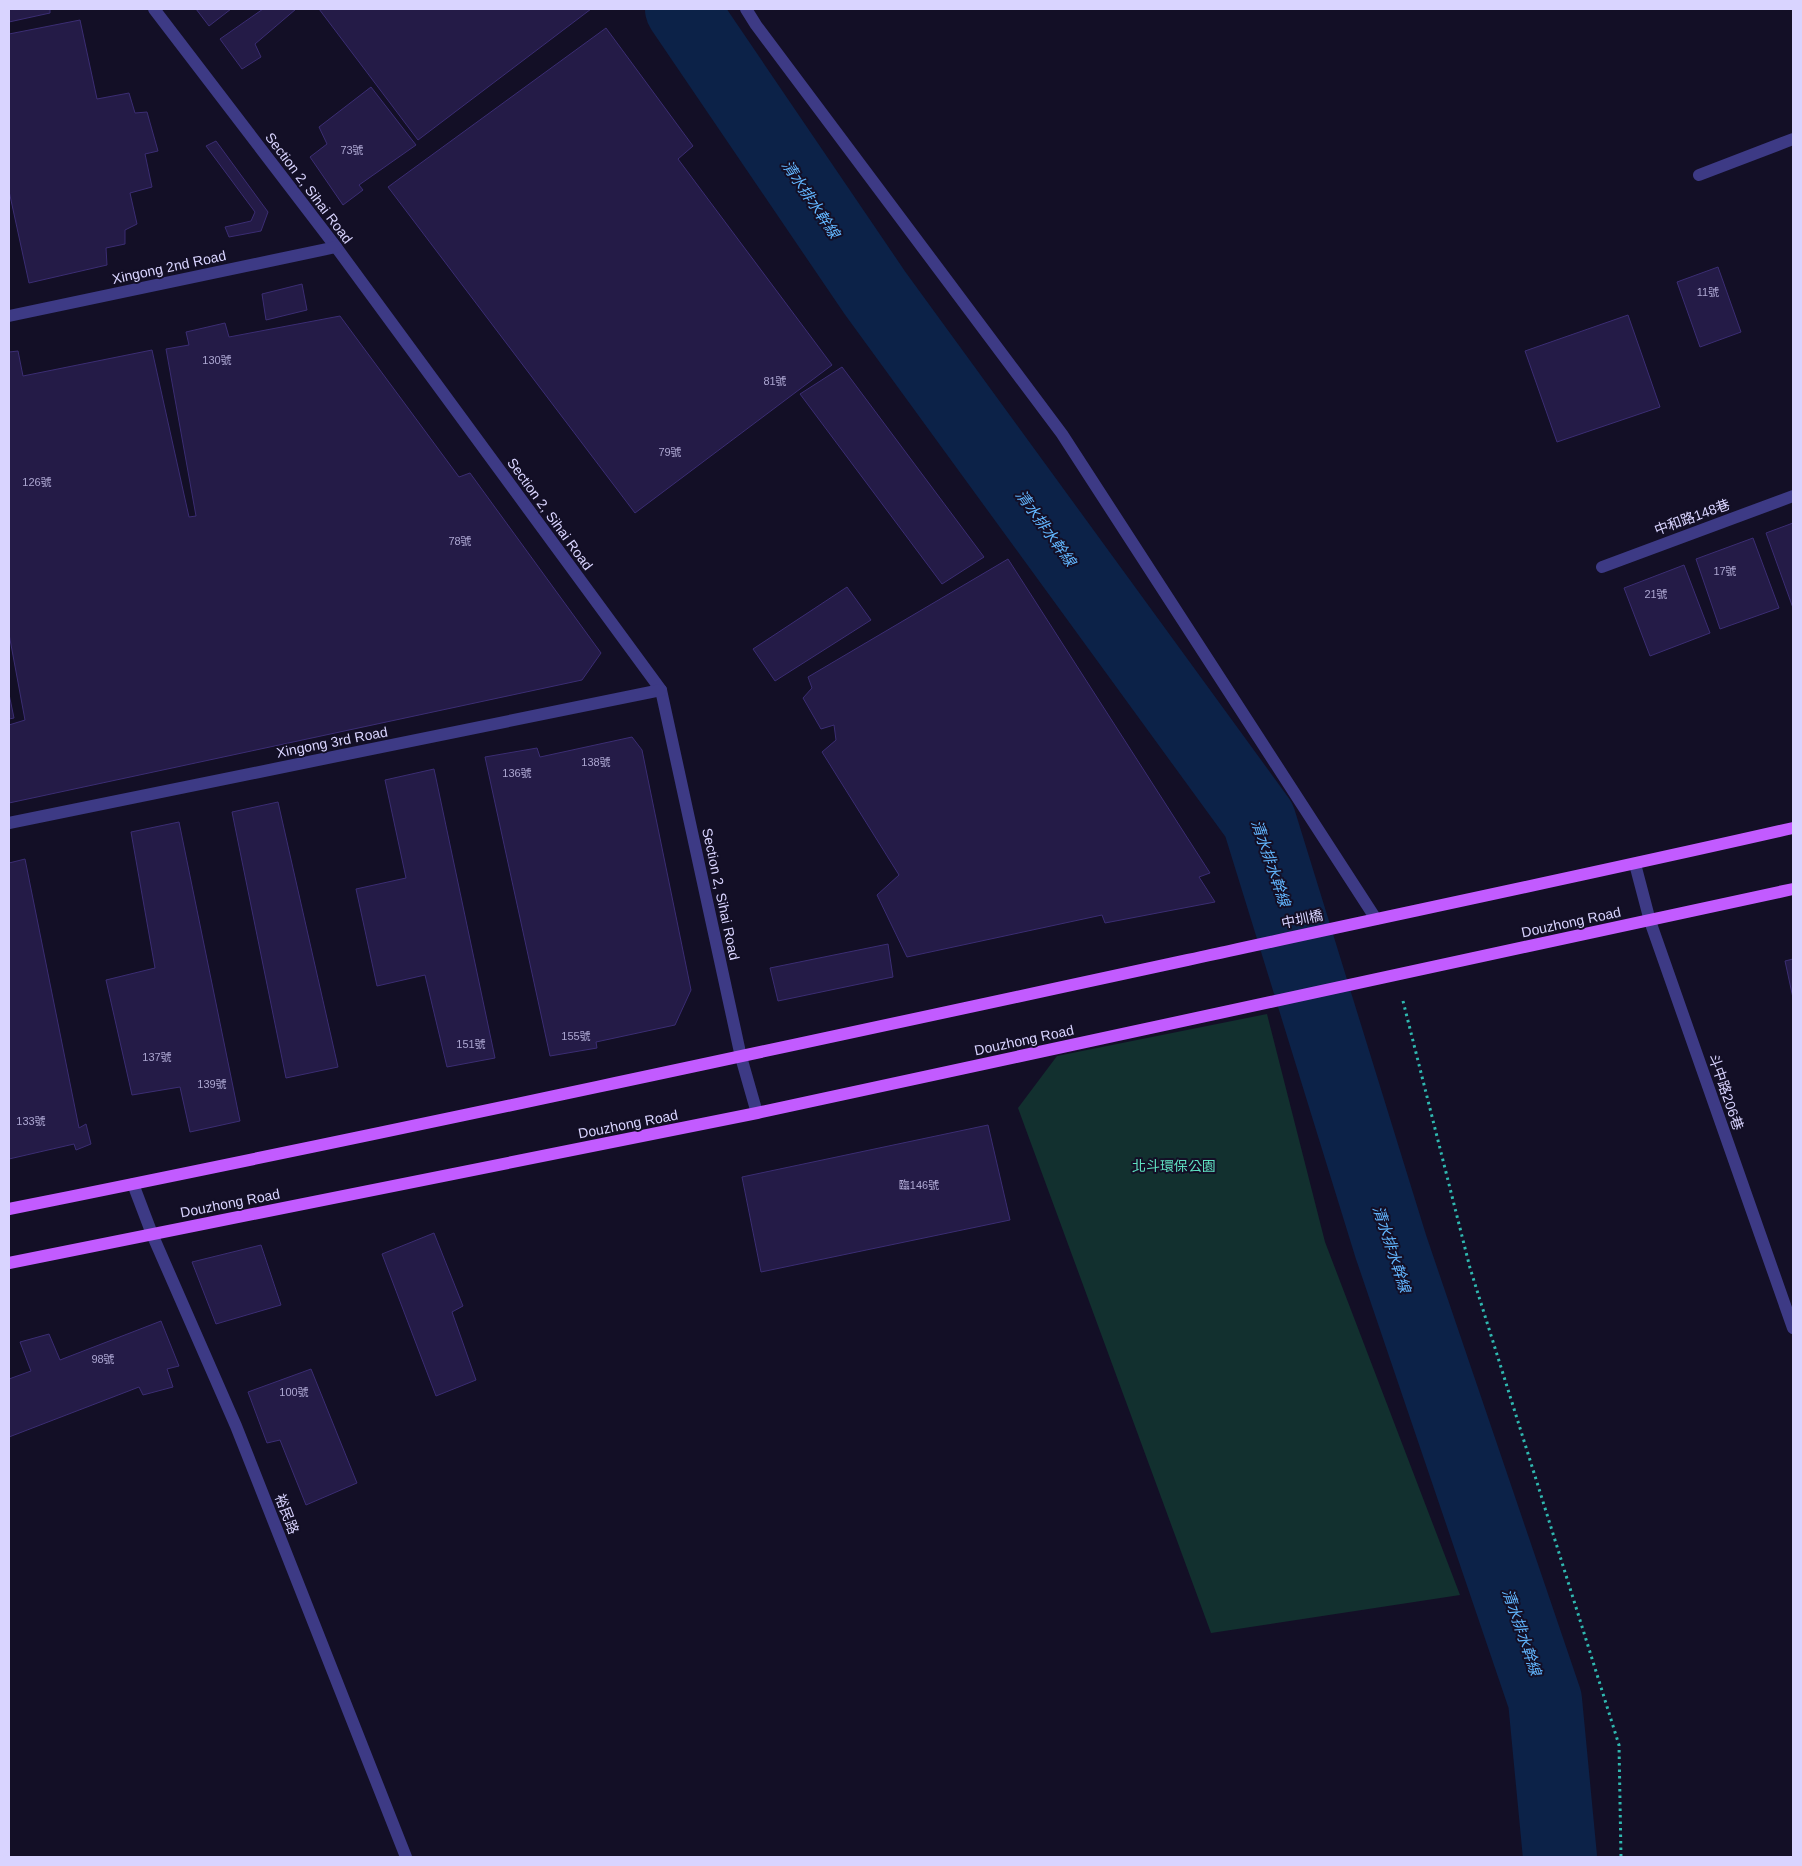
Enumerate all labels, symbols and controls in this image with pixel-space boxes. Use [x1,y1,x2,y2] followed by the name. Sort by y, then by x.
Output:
[262,129,356,247] street label: Section 2, Sihai Road
[340,144,364,156] house number: 73號
[779,157,844,243] water label: 清水排水幹線
[111,247,227,287] street label: Xingong 2nd Road
[1697,286,1719,298] house number: 11號
[202,354,232,366] house number: 130號
[763,375,787,387] house number: 81號
[658,446,682,458] house number: 79號
[504,455,596,573] street label: Section 2, Sihai Road
[22,476,52,488] house number: 126號
[1013,487,1080,571] water label: 清水排水幹線
[1652,496,1732,538] street label: 中和路148巷
[448,535,472,547] house number: 78號
[1713,565,1737,577] house number: 17號
[1644,588,1668,600] house number: 21號
[275,723,389,761] street label: Xingong 3rd Road
[581,756,611,768] house number: 138號
[502,767,532,779] house number: 136號
[1248,818,1294,910] water label: 清水排水幹線
[699,826,743,962] street label: Section 2, Sihai Road
[1520,904,1622,940] street label: Douzhong Road
[1280,907,1324,931] street label: 中圳橋
[973,1022,1075,1058] street label: Douzhong Road
[561,1030,591,1042] house number: 155號
[456,1038,486,1050] house number: 151號
[142,1051,172,1063] house number: 137號
[1706,1052,1746,1132] street label: 斗中路206巷
[197,1078,227,1090] house number: 139號
[577,1106,679,1142] street label: Douzhong Road
[16,1115,46,1127] house number: 133號
[1132,1158,1216,1174] park label: 北斗環保公園
[899,1179,939,1191] house number: 臨146號
[179,1185,281,1221] street label: Douzhong Road
[1370,1204,1415,1296] water label: 清水排水幹線
[91,1353,115,1365] house number: 98號
[279,1386,309,1398] house number: 100號
[272,1492,302,1536] street label: 裕民路
[1499,1587,1545,1679] water label: 清水排水幹線

